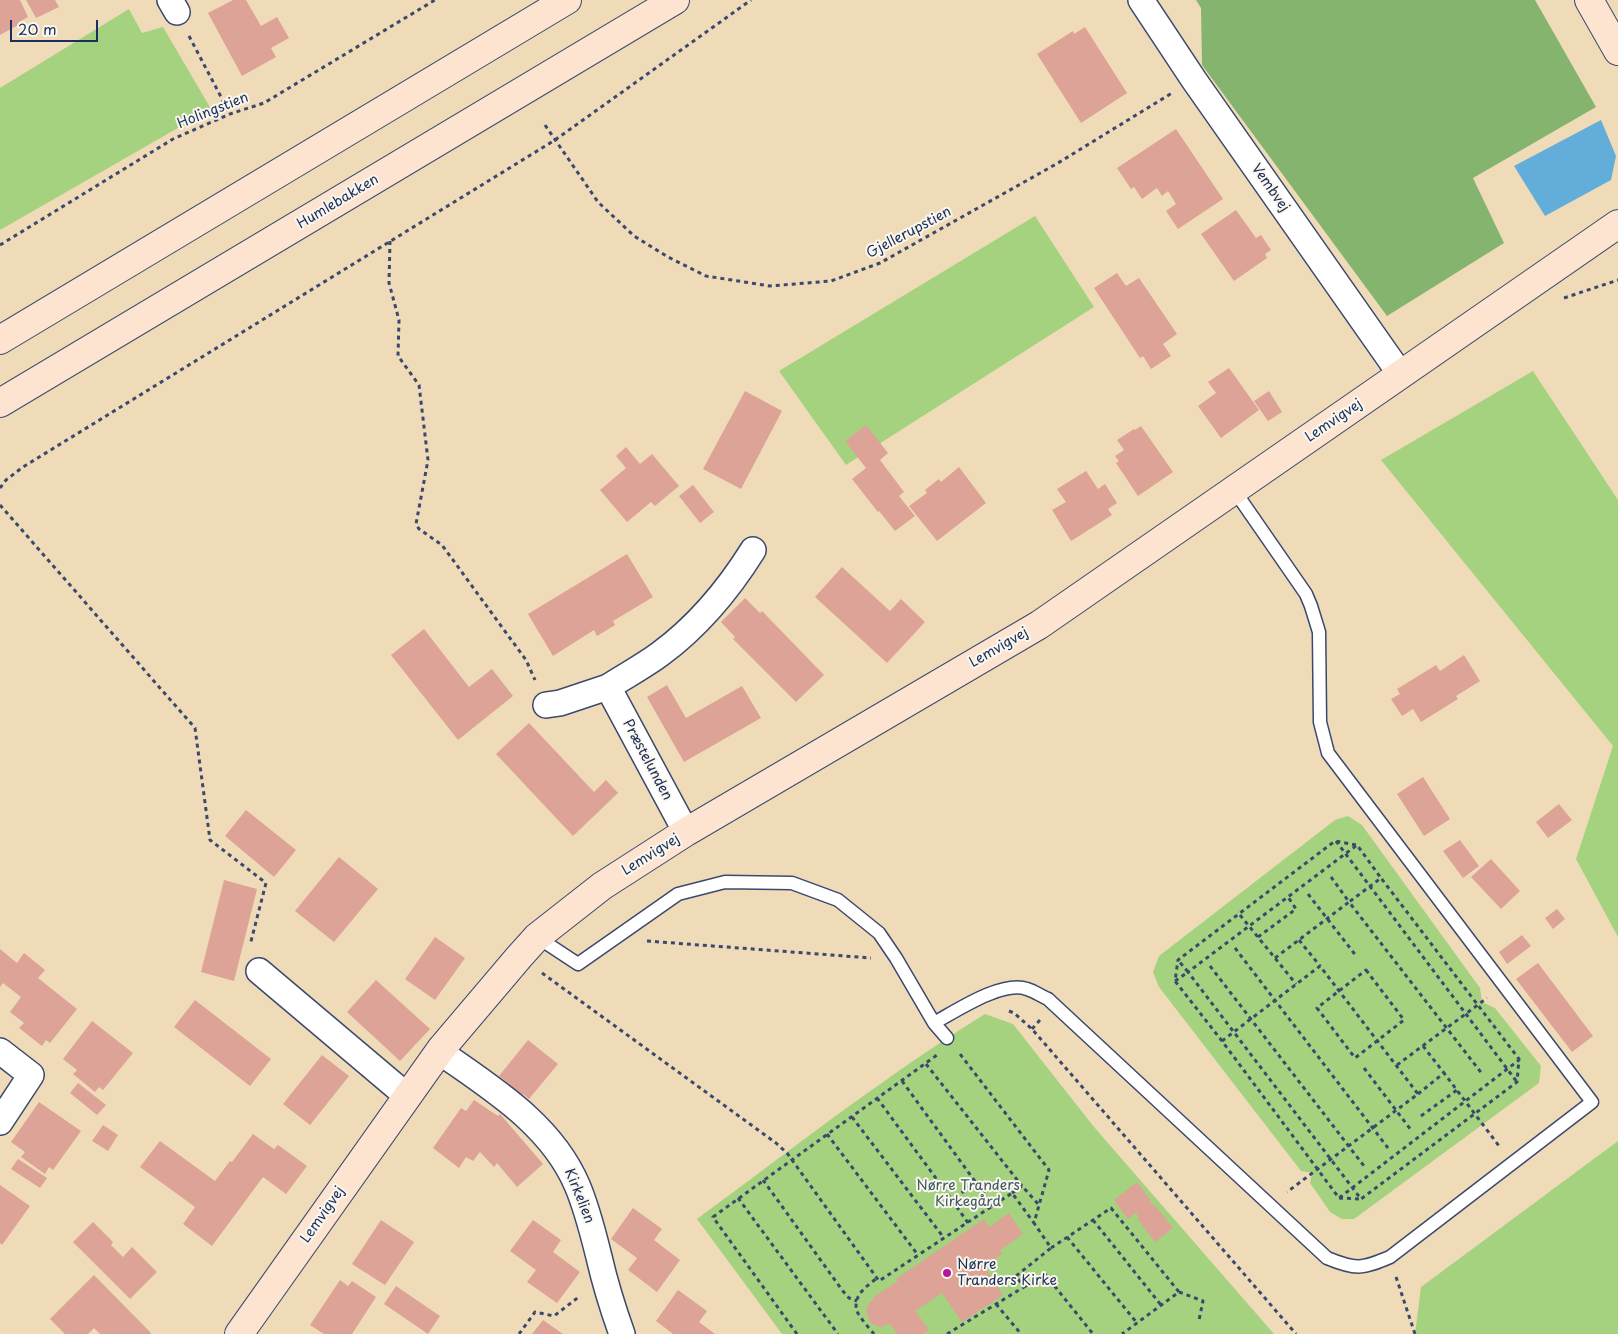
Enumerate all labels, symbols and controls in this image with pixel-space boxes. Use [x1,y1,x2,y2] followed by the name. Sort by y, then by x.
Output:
[12,10,100,42] scale bar
[18,17,57,40] text: 20 m
[175,89,251,133] street label: Holingstien
[1247,161,1293,215] street label: Vembvej
[294,171,382,233] street label: Humlebakken
[864,204,954,262] street label: Gjellerupstien
[1302,396,1366,446] street label: Lemvigvej
[967,624,1031,672] street label: Lemvigvej
[619,717,675,803] street label: Præstelunden
[619,831,683,879] street label: Lemvigvej
[560,1166,598,1226] street label: Kirkelien
[916,1178,1020,1210] park label: Nørre Tranders Kirkegård
[297,1184,349,1246] street label: Lemvigvej
[957,1257,1057,1290] place label: Nørre Tranders Kirke
[941,1267,953,1279] marker: Nørre Tranders Kirke

